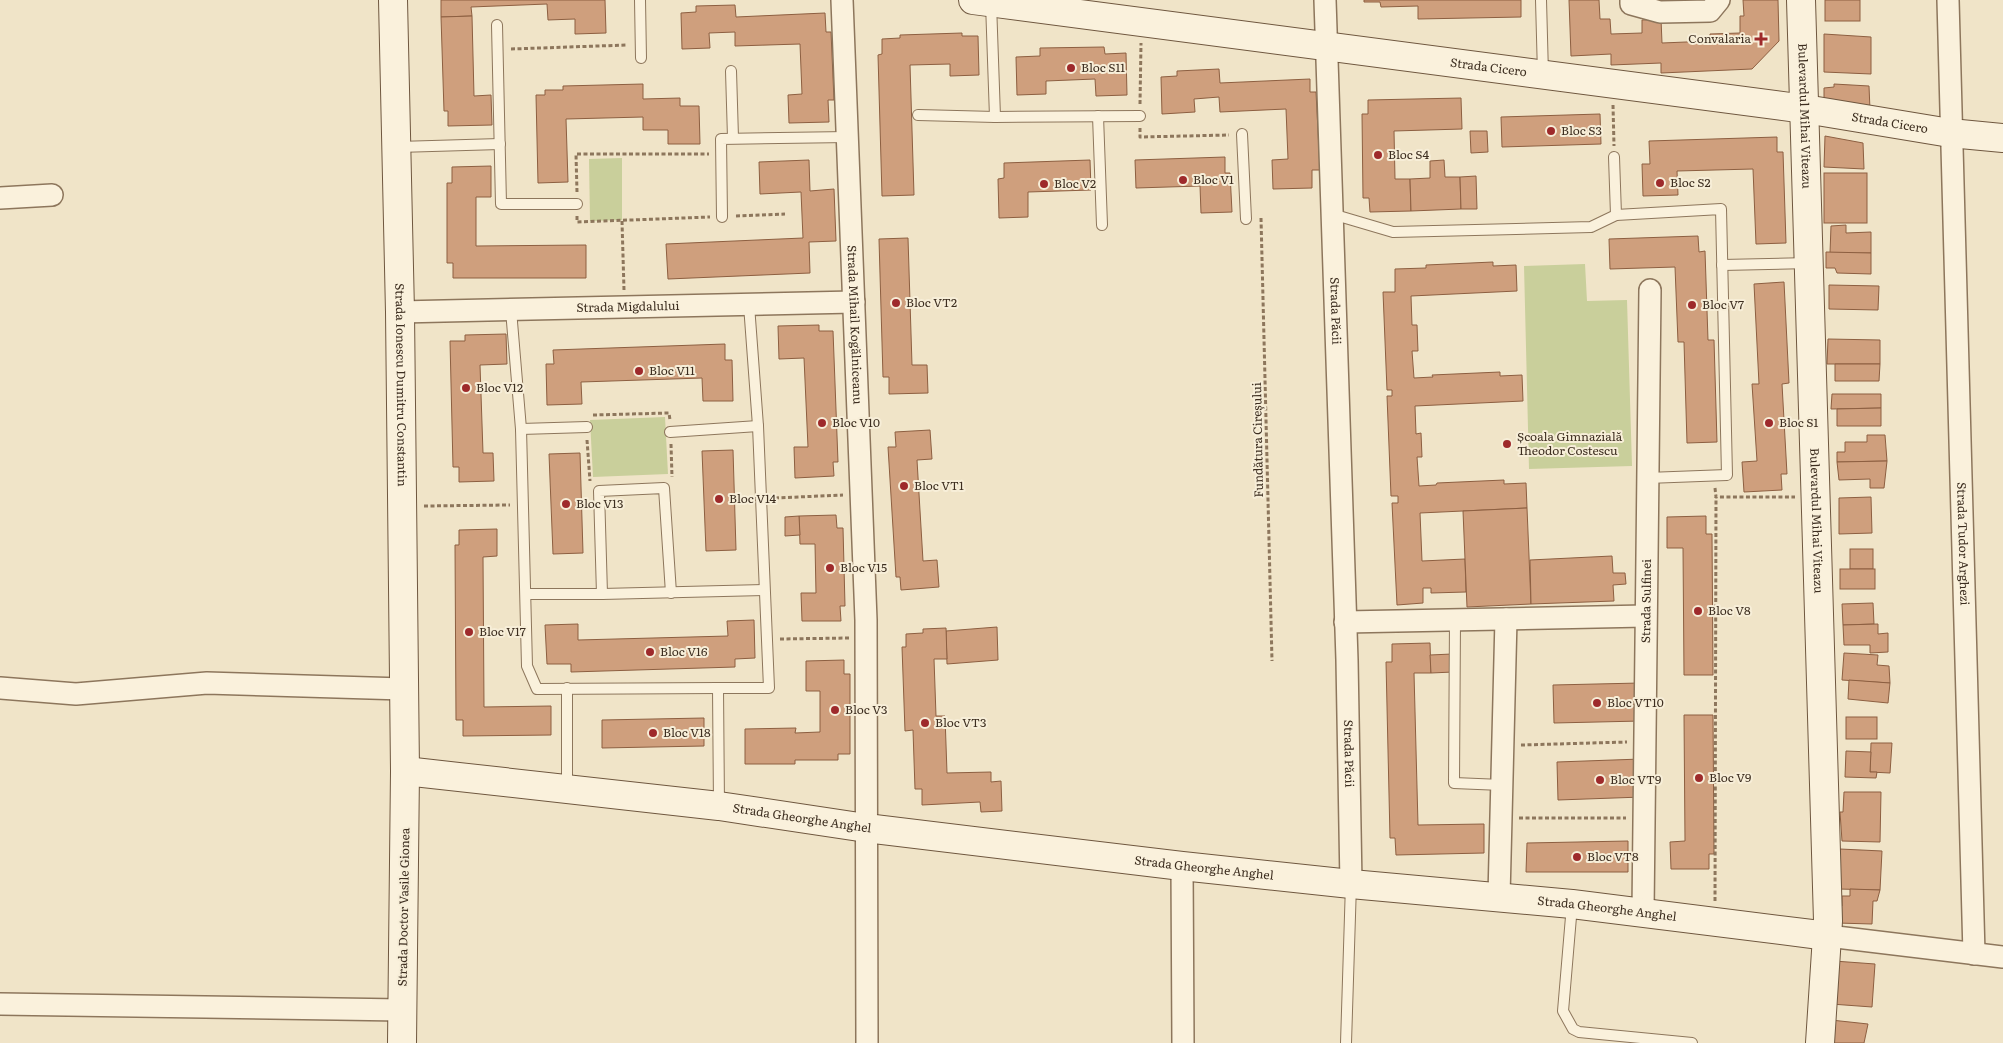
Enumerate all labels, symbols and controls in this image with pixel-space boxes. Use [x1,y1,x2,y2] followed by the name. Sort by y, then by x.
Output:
[1688,29,1752,47] place label: Convalaria
[1755,33,1767,45] marker: Convalaria
[1794,43,1817,189] street label: Bulevardul Mihai Viteazu
[1449,53,1528,80] street label: Strada Cicero
[1081,58,1125,76] place label: Bloc S11
[1065,62,1077,74] marker: Bloc S11
[1850,107,1929,137] street label: Strada Cicero
[1561,121,1602,139] place label: Bloc S3
[1545,125,1557,137] marker: Bloc S3
[1388,145,1429,163] place label: Bloc S4
[1372,149,1384,161] marker: Bloc S4
[1193,170,1234,188] place label: Bloc V1
[1670,173,1711,191] place label: Bloc S2
[1054,174,1096,192] place label: Bloc V2
[1177,174,1189,186] marker: Bloc V1
[1654,177,1666,189] marker: Bloc S2
[1038,178,1050,190] marker: Bloc V2
[843,245,868,405] street label: Strada Mihail Kogălniceanu
[1326,277,1346,345] street label: Strada Păcii
[391,283,412,487] street label: Strada Ionescu Dumitru Constantin
[906,293,957,311] place label: Bloc VT2
[1702,295,1744,313] place label: Bloc V7
[576,296,680,316] street label: Strada Migdalului
[890,297,902,309] marker: Bloc VT2
[1686,299,1698,311] marker: Bloc V7
[649,361,695,379] place label: Bloc V11
[633,365,645,377] marker: Bloc V11
[476,378,523,396] place label: Bloc V12
[460,382,472,394] marker: Bloc V12
[1247,382,1267,498] street label: Fundătura Cireșului
[832,413,880,431] place label: Bloc V10
[1779,413,1818,431] place label: Bloc S1
[816,417,828,429] marker: Bloc V10
[1763,417,1775,429] marker: Bloc S1
[1517,427,1623,459] place label: Școala Gimnazială Theodor Costescu
[1501,438,1513,450] marker: Școala Gimnazială Theodor Costescu
[1806,448,1828,594] street label: Bulevardul Mihai Viteazu
[914,476,964,494] place label: Bloc VT1
[898,480,910,492] marker: Bloc VT1
[1953,482,1974,606] street label: Strada Tudor Arghezi
[729,489,777,507] place label: Bloc V14
[713,493,725,505] marker: Bloc V14
[576,494,624,512] place label: Bloc V13
[560,498,572,510] marker: Bloc V13
[840,558,887,576] place label: Bloc V15
[1636,559,1655,643] street label: Strada Sulfinei
[824,562,836,574] marker: Bloc V15
[1708,601,1751,619] place label: Bloc V8
[1692,605,1704,617] marker: Bloc V8
[479,622,526,640] place label: Bloc V17
[463,626,475,638] marker: Bloc V17
[660,642,708,660] place label: Bloc V16
[644,646,656,658] marker: Bloc V16
[1607,693,1664,711] place label: Bloc VT10
[1591,697,1603,709] marker: Bloc VT10
[845,700,888,718] place label: Bloc V3
[829,704,841,716] marker: Bloc V3
[935,713,986,731] place label: Bloc VT3
[919,717,931,729] marker: Bloc VT3
[1340,720,1359,788] street label: Strada Păcii
[663,723,711,741] place label: Bloc V18
[647,727,659,739] marker: Bloc V18
[1709,768,1751,786] place label: Bloc V9
[1610,770,1661,788] place label: Bloc VT9
[1693,772,1705,784] marker: Bloc V9
[1594,774,1606,786] marker: Bloc VT9
[732,798,873,837] street label: Strada Gheorghe Anghel
[393,827,413,986] street label: Strada Doctor Vasile Gionea
[1587,847,1639,865] place label: Bloc VT8
[1134,850,1275,884] street label: Strada Gheorghe Anghel
[1571,851,1583,863] marker: Bloc VT8
[1537,891,1678,925] street label: Strada Gheorghe Anghel

